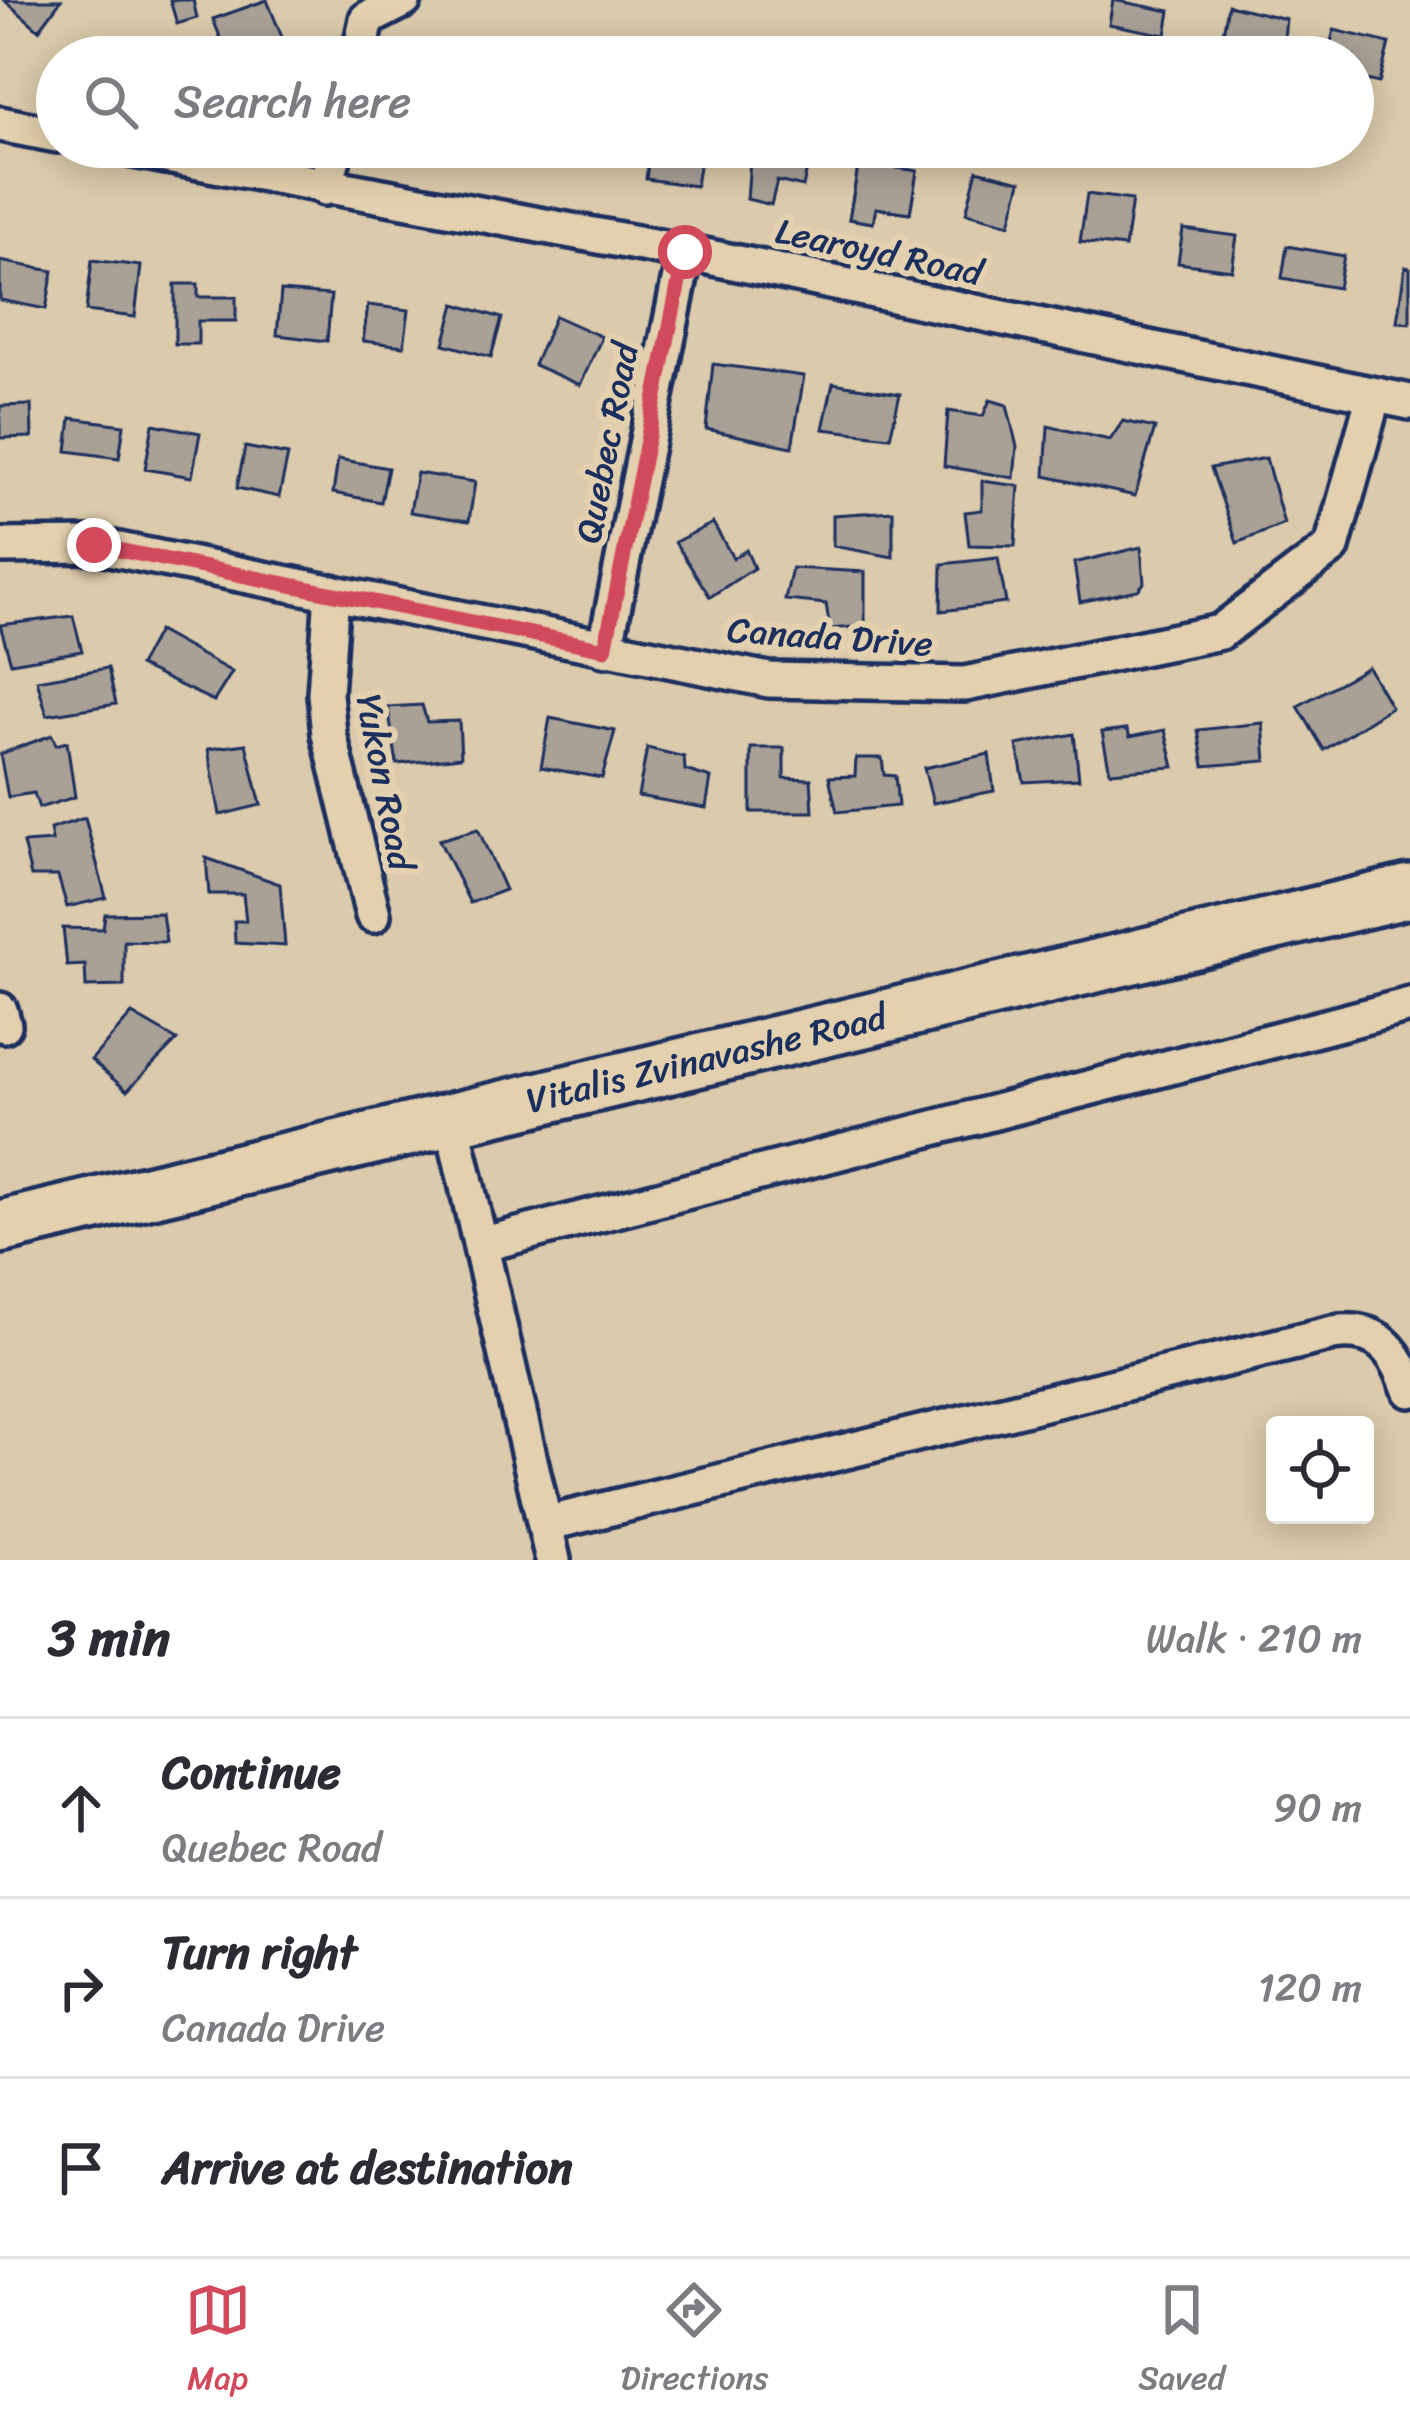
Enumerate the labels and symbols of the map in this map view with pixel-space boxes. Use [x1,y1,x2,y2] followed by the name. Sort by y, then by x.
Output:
[770,199,991,306] street label: Learoyd Road
[658,225,712,279] route start
[556,335,658,549] street label: Quebec Road
[67,518,121,572] route end
[725,598,935,676] street label: Canada Drive
[337,688,434,878] street label: Yukon Road
[520,984,895,1133] street label: Vitalis Zvinavashe Road

